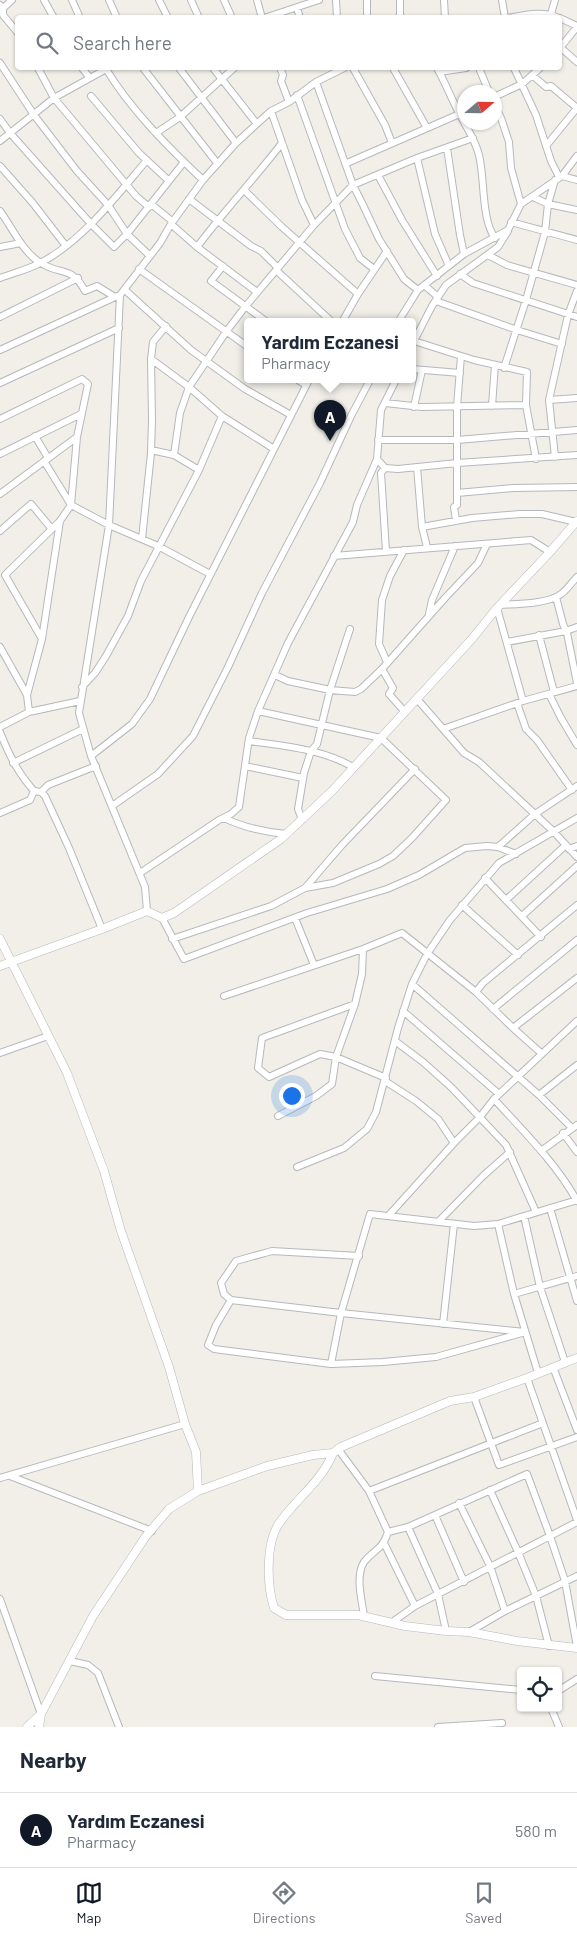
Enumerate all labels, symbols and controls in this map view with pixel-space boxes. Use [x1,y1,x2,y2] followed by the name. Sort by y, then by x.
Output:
[15,15,562,70] search box
[33,29,61,57] icon: search
[73,31,172,54] text: Search here
[457,85,502,130] north arrow
[244,318,416,383] popup
[261,330,399,353] text: Yardım Eczanesi
[261,353,330,372] text: Pharmacy
[314,400,346,441] pin: A
[279,1083,305,1109] your location
[517,1667,562,1712] map controls
[517,1667,562,1712] button: locate
[20,1747,86,1772] text: Nearby
[67,1809,205,1832] text: Yardım Eczanesi
[31,1821,41,1840] text: A
[515,1821,557,1840] text: 580 m
[67,1832,136,1851] text: Pharmacy
[75,1879,103,1926] tab: Map
[253,1879,315,1926] tab: Directions
[465,1879,502,1926] tab: Saved

